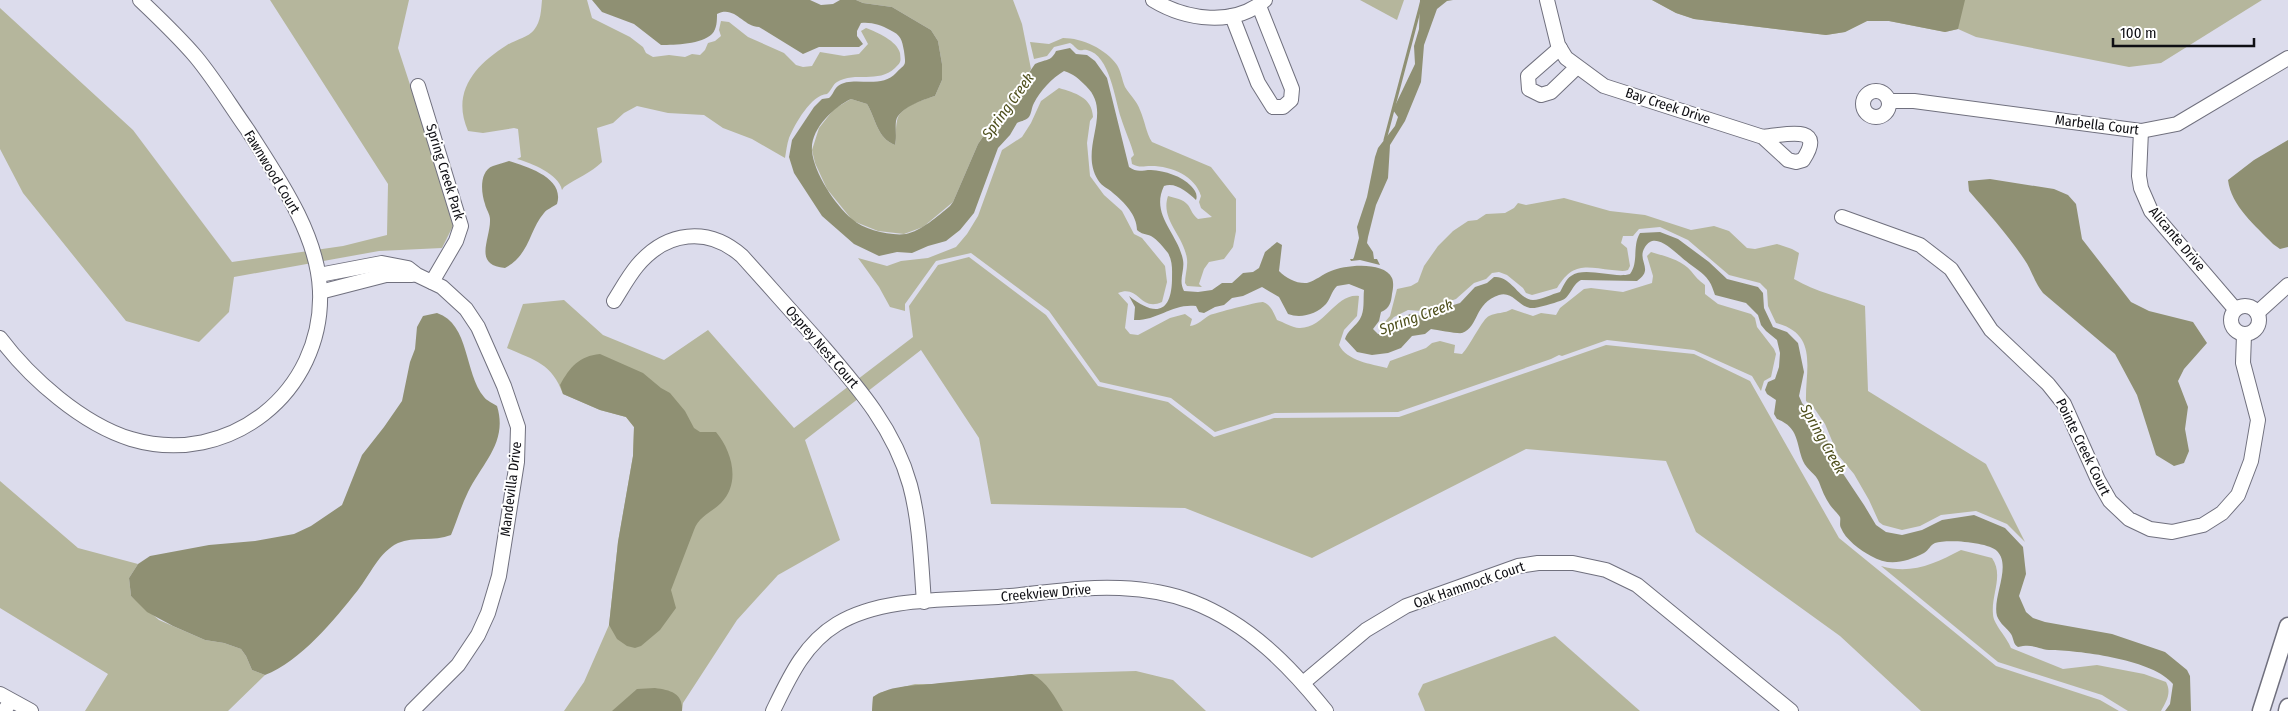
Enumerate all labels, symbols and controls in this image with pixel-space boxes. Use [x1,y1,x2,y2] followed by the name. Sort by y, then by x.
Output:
[2113,15,2254,47] scale bar
[2120,24,2157,42] text: 100 m
[977,69,1038,143] water label: Spring Creek
[1623,84,1713,128] street label: Bay Creek Drive
[2054,111,2140,139] street label: Marbella Court
[422,122,468,223] street label: Spring Creek Park
[240,127,304,217] street label: Fawnwood Court
[2145,203,2209,275] street label: Alicante Drive
[1376,295,1456,339] water label: Spring Creek
[782,302,863,392] street label: Osprey Nest Court
[2052,396,2114,499] street label: Pointe Creek Court
[1796,400,1850,478] water label: Spring Creek
[497,441,525,537] street label: Mandevilla Drive
[1411,558,1527,612] street label: Oak Hammock Court
[1000,581,1092,605] street label: Creekview Drive

